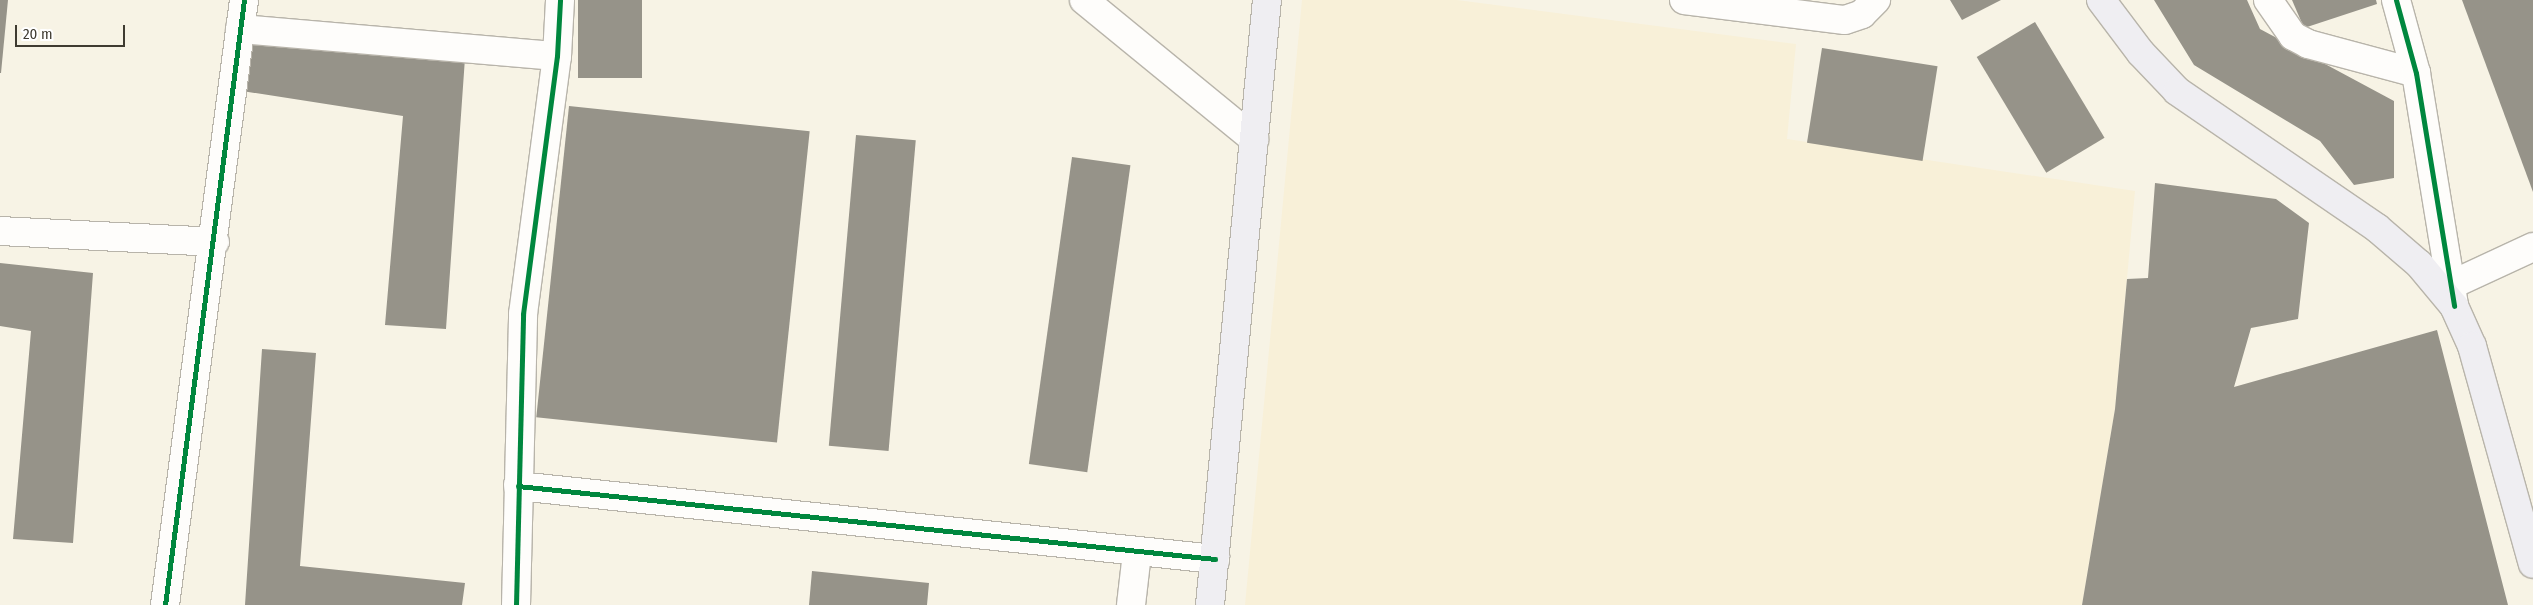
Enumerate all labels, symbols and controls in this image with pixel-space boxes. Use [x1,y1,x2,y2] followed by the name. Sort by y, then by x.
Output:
[18,15,128,47] scale bar
[23,25,53,43] text: 20 m

